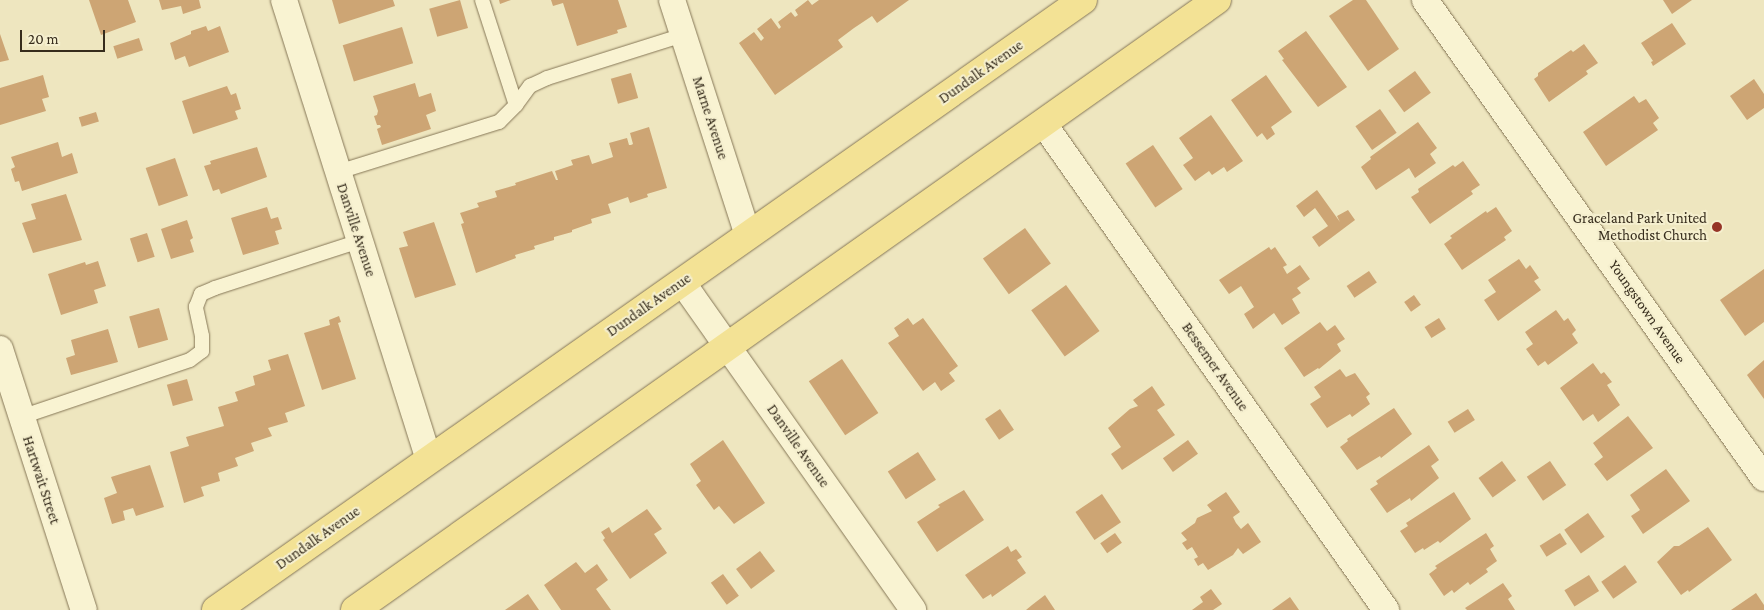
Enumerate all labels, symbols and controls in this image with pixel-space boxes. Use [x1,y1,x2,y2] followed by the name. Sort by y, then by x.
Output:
[22,20,108,52] scale bar
[28,31,59,47] text: 20 m
[935,36,1027,108] street label: Dundalk Avenue
[688,74,732,162] street label: Marne Avenue
[332,181,380,279] street label: Danville Avenue
[1573,209,1707,244] place label: Graceland Park United Methodist Church
[1711,221,1723,233] marker: Graceland Park United Methodist Church
[1605,257,1689,367] street label: Youngstown Avenue
[603,269,695,341] street label: Dundalk Avenue
[1178,319,1252,415] street label: Bessemer Avenue
[763,401,833,491] street label: Danville Avenue
[18,434,64,526] street label: Hartwait Street
[272,502,364,574] street label: Dundalk Avenue

